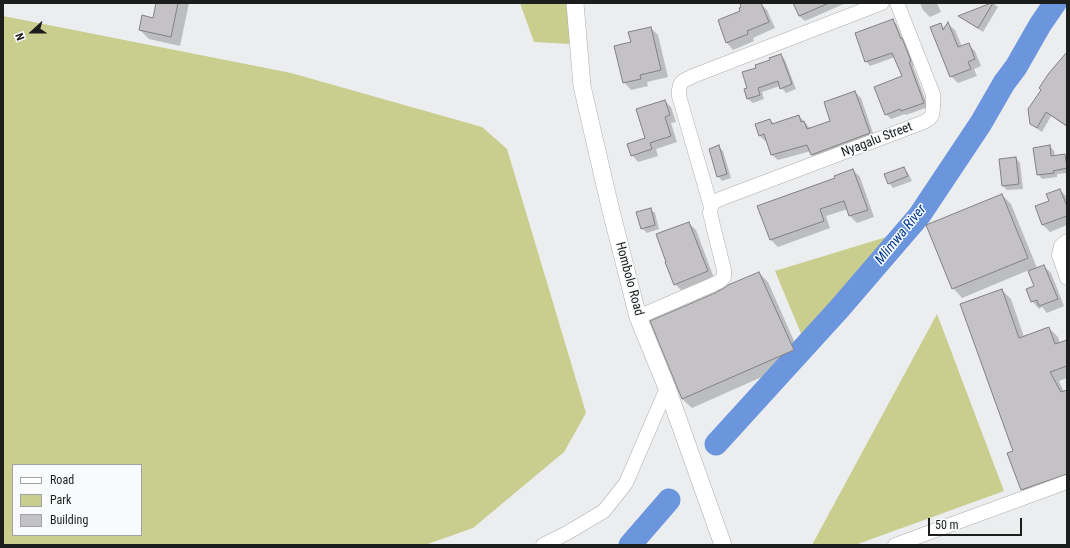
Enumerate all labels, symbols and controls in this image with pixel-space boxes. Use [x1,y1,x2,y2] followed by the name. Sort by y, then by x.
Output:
[12,12,52,52] north arrow
[13,31,28,42] text: N
[839,119,915,161] street label: Nyagalu Street
[872,202,930,268] water label: Mlimwa River
[612,240,646,318] street label: Hombolo Road
[12,464,142,536] legend
[50,473,74,487] text: Road
[50,493,71,507] text: Park
[930,510,1024,536] scale bar
[50,513,88,527] text: Building
[935,518,959,532] text: 50 m

